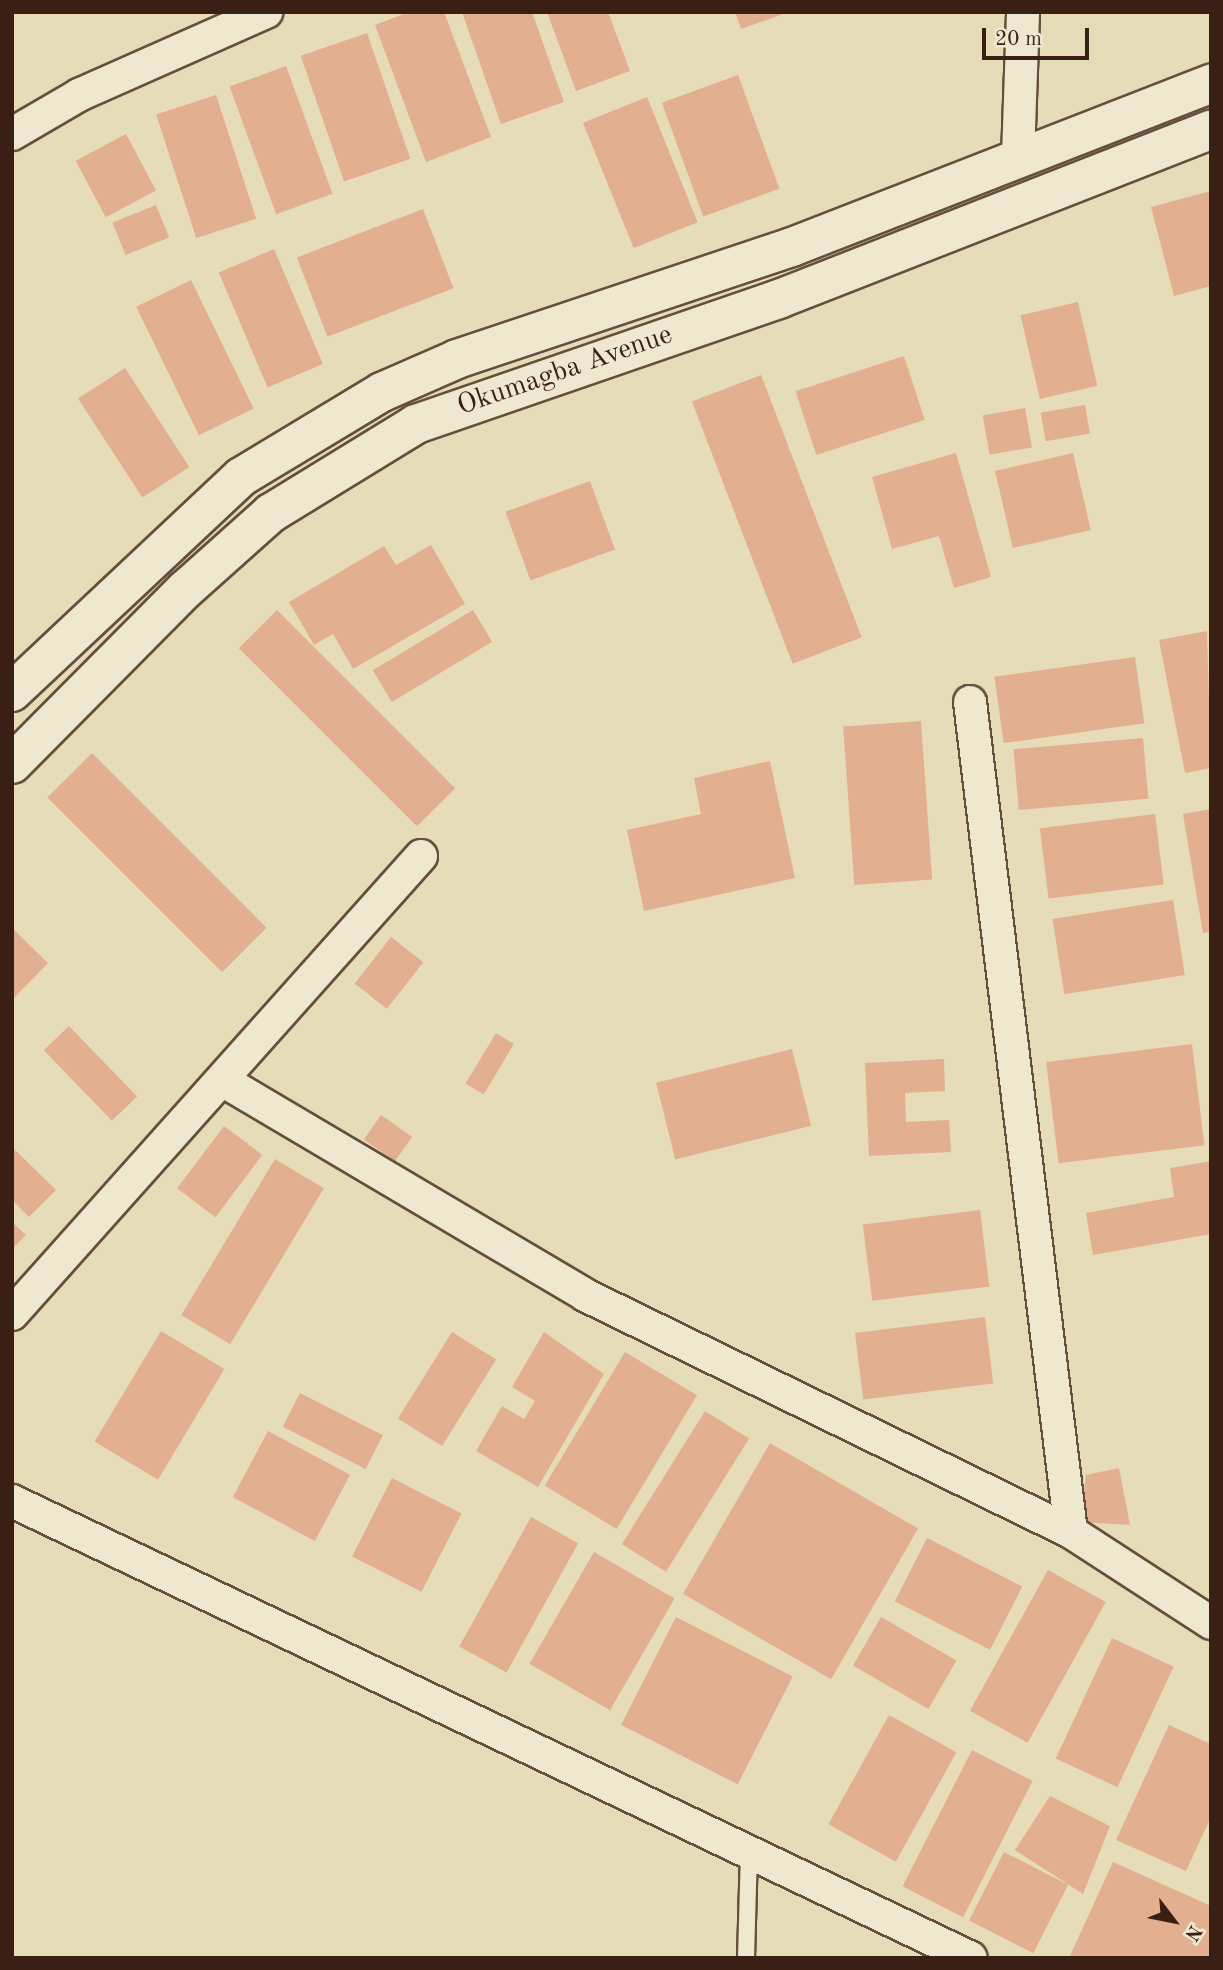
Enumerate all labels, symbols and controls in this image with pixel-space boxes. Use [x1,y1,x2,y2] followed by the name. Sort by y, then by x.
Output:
[985,14,1092,58] scale bar
[995,29,1042,50] text: 20 m
[453,318,677,424] street label: Okumagba Avenue
[1139,1886,1209,1956] north arrow
[1180,1921,1204,1944] text: N

